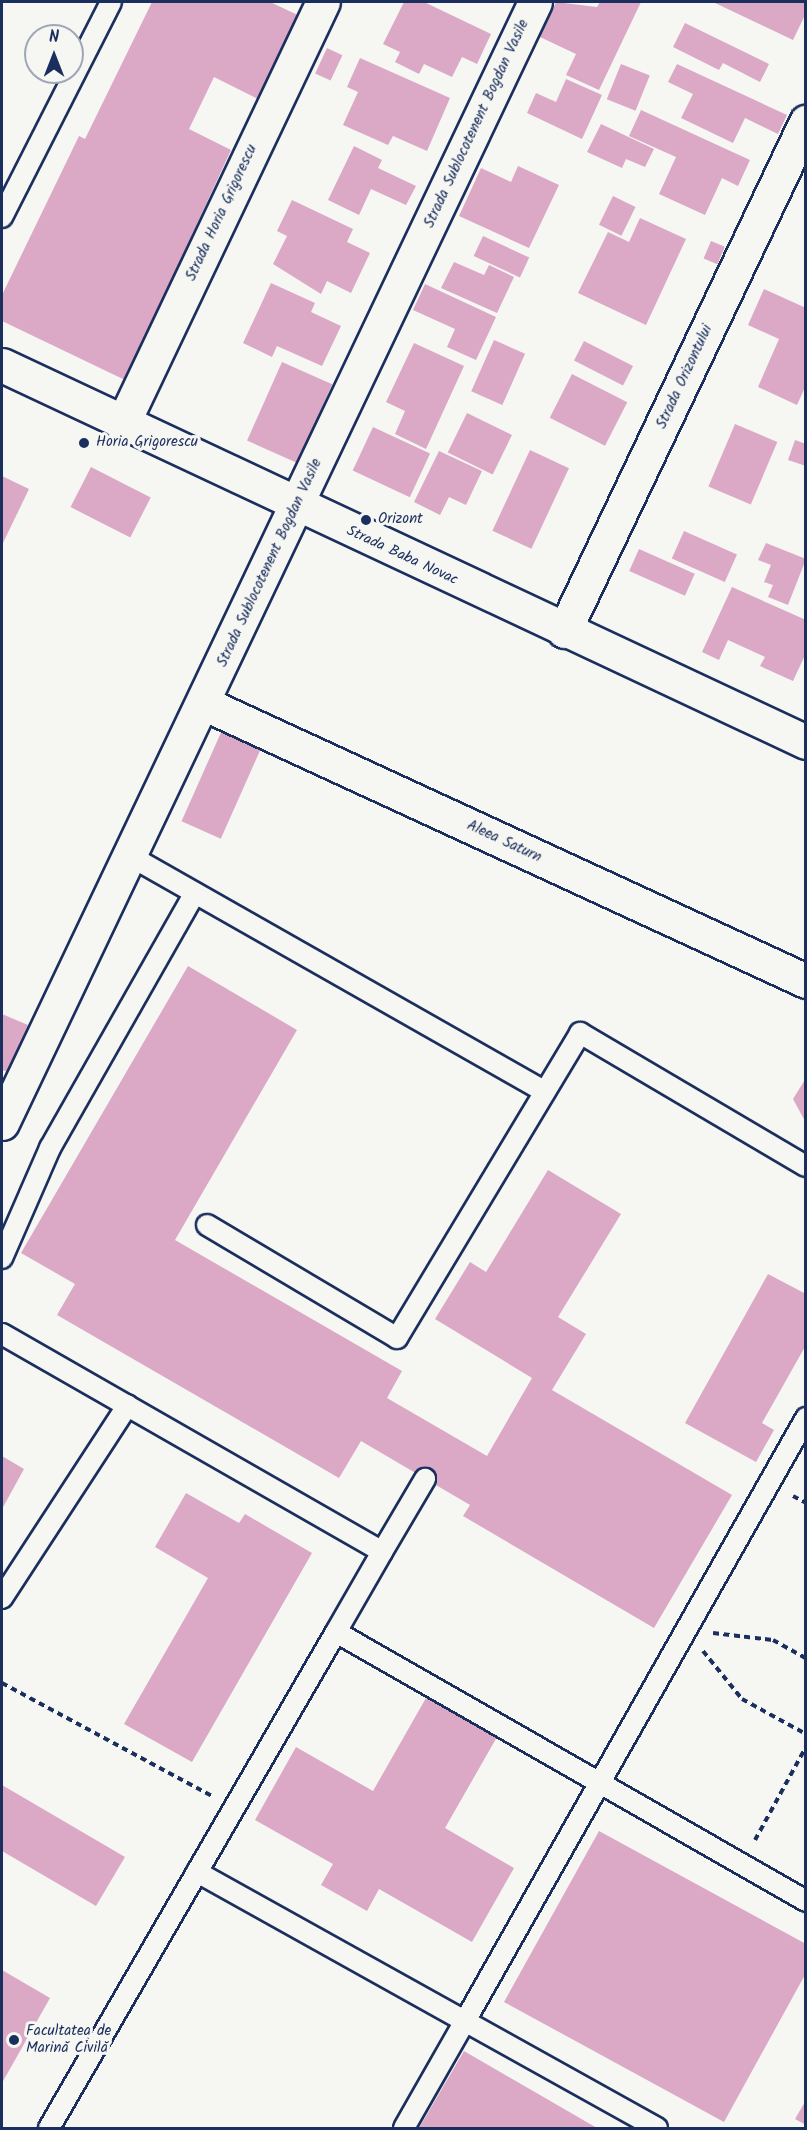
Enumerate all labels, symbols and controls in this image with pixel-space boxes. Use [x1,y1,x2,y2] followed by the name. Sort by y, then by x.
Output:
[421,17,533,231] street label: Strada Sublocotenent Bogdan Vasile
[24,24,84,84] north arrow
[49,25,59,50] text: N
[182,142,262,284] street label: Strada Horia Grigorescu
[653,322,717,432] street label: Strada Orizontului
[96,434,198,452] place label: Horia Grigorescu
[77,436,91,450] marker: Horia Grigorescu
[214,456,326,670] street label: Strada Sublocotenent Bogdan Vasile
[378,511,423,529] place label: Orizont
[359,513,373,527] marker: Orizont
[343,522,461,590] street label: Strada Baba Novac
[464,817,544,867] street label: Aleea Saturn
[26,2022,111,2057] place label: Facultatea de Marină Civilă
[7,2033,21,2047] marker: Facultatea de Marină Civilă

